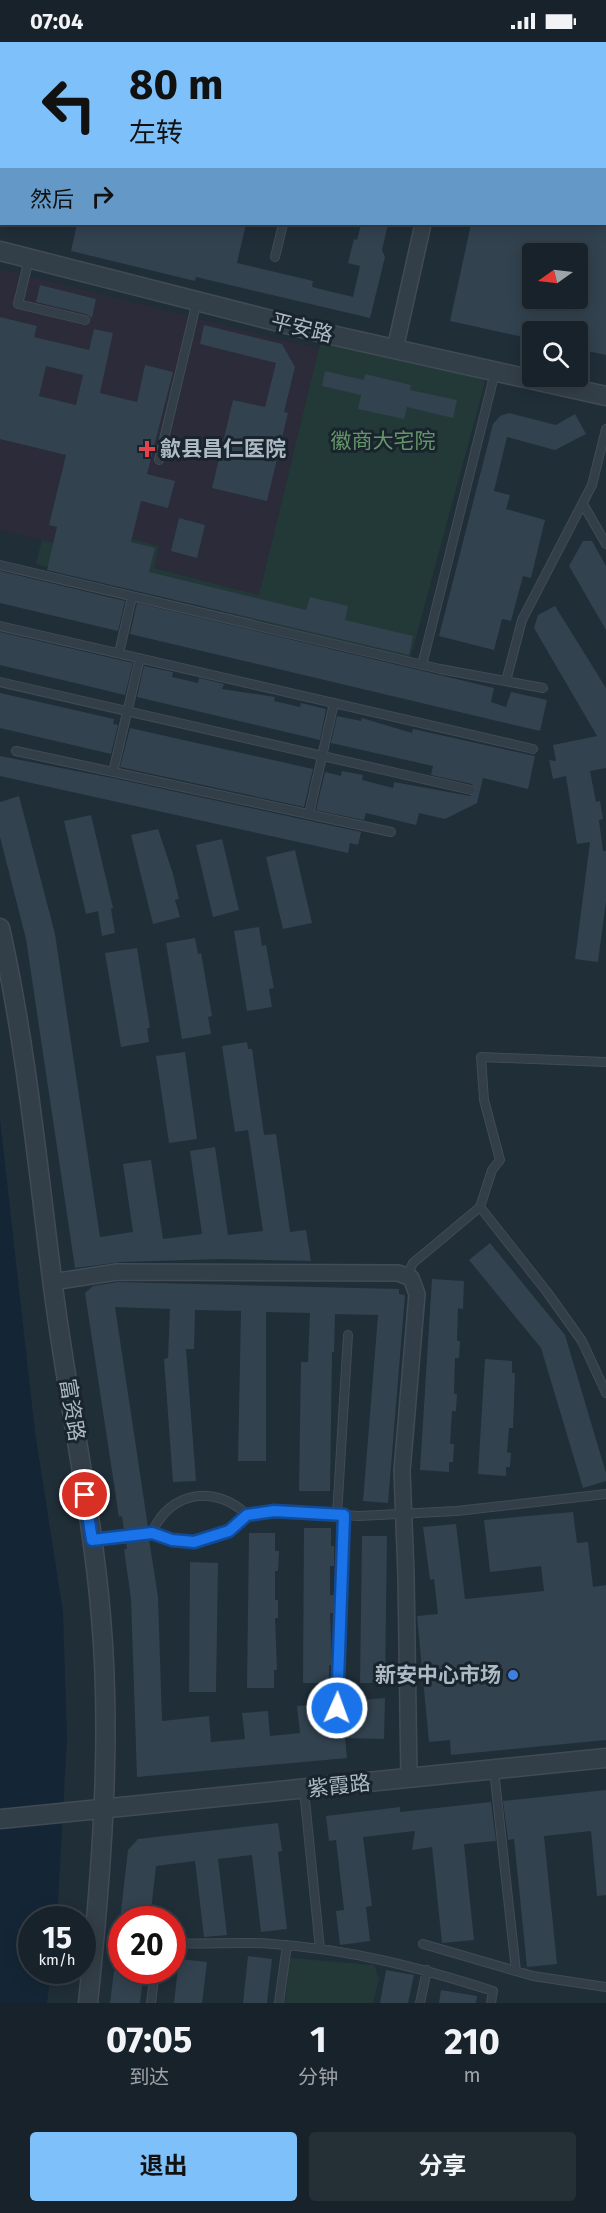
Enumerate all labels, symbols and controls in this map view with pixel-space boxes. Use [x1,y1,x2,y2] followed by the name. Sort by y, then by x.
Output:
[30,8,83,35] text: 07:04
[129,60,223,110] text: 80 m
[30,66,108,144] icon: left
[129,117,183,149] text: 左转
[86,180,119,213] icon: right
[30,186,74,213] text: 然后
[522,243,588,309] north arrow
[522,243,588,387] map controls
[268,308,336,348] street label: 平安路
[522,321,588,387] button: search
[331,428,436,454] park label: 徽商大宅院
[160,436,286,462] place label: 歙县昌仁医院
[138,440,156,458] marker: 歙县昌仁医院
[54,1377,90,1443] street label: 富资路
[59,1469,110,1520] pin
[68,1478,101,1511] icon: arrive
[375,1662,501,1688] place label: 新安中心市场
[506,1668,520,1682] marker: 新安中心市场
[305,1676,369,1740] position arrow
[306,1770,372,1802] street label: 紫霞路
[108,1906,186,1984] speed limit sign: 20
[42,1920,72,1956] text: 15
[38,1951,76,1969] text: km/h
[106,2018,192,2062] text: 07:05
[310,2018,327,2062] text: 1
[444,2020,500,2064] text: 210
[464,2063,481,2087] text: m
[129,2065,169,2089] text: 到达
[298,2065,338,2089] text: 分钟
[30,2132,297,2201] button: 退出
[309,2132,576,2201] button: 分享

